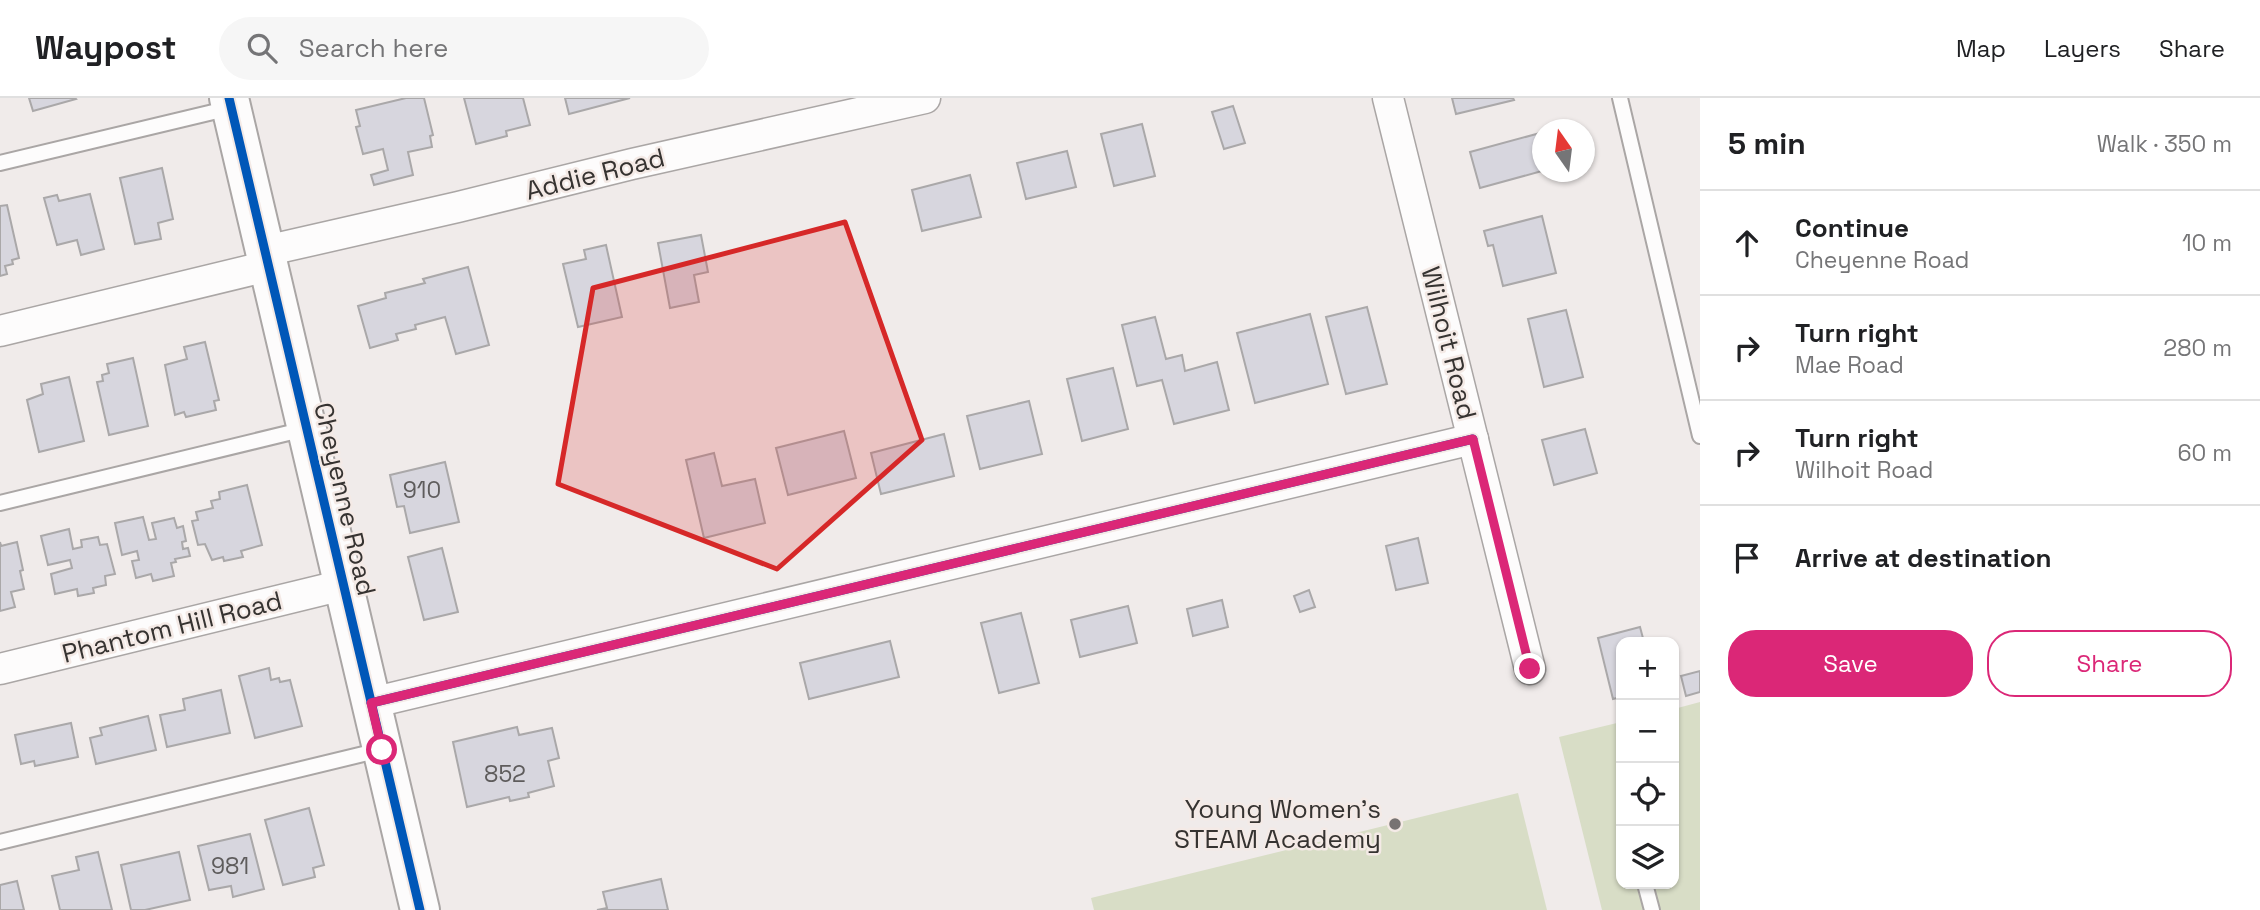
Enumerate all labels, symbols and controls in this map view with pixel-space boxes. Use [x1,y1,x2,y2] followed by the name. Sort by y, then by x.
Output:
[219,17,709,80] search box
[35,27,177,69] text: Waypost
[243,29,281,67] icon: search
[299,31,448,65] text: Search here
[1956,33,2006,64] text: Map
[2044,33,2121,64] text: Layers
[2159,33,2225,64] text: Share
[1532,119,1595,182] north arrow
[1728,124,1806,163] text: 5 min
[2097,129,2232,159] text: Walk · 350 m
[522,140,668,208] street label: Addie Road
[1795,211,1909,245] text: Continue
[1728,224,1766,262] icon: ahead
[2182,228,2232,258] text: 10 m
[1795,245,1969,275] text: Cheyenne Road
[1414,263,1484,423] street label: Wilhoit Road
[1795,316,1919,350] text: Turn right
[1728,329,1766,367] icon: right
[2163,333,2232,363] text: 280 m
[1795,350,1904,380] text: Mae Road
[306,399,384,599] street label: Cheyenne Road
[1795,421,1919,455] text: Turn right
[1728,434,1766,472] icon: right
[2177,438,2232,468] text: 60 m
[1795,455,1933,485] text: Wilhoit Road
[403,475,441,505] house number: 910
[1728,539,1766,577] icon: arrive
[1795,541,2052,575] text: Arrive at destination
[59,583,285,671] street label: Phantom Hill Road
[1728,630,1973,697] button: Save
[1987,630,2232,697] button: Share
[1616,637,1679,889] map controls
[1616,637,1679,700] button: +
[1514,653,1545,684] route end
[1616,700,1679,763] button: −
[366,734,397,765] route start
[484,759,526,789] house number: 852
[1616,763,1679,826] button: locate
[1174,792,1381,856] place label: Young Women's STEAM Academy
[1387,816,1403,832] marker: Young Women's STEAM Academy
[1616,826,1679,889] button: layers
[211,851,249,881] house number: 981

